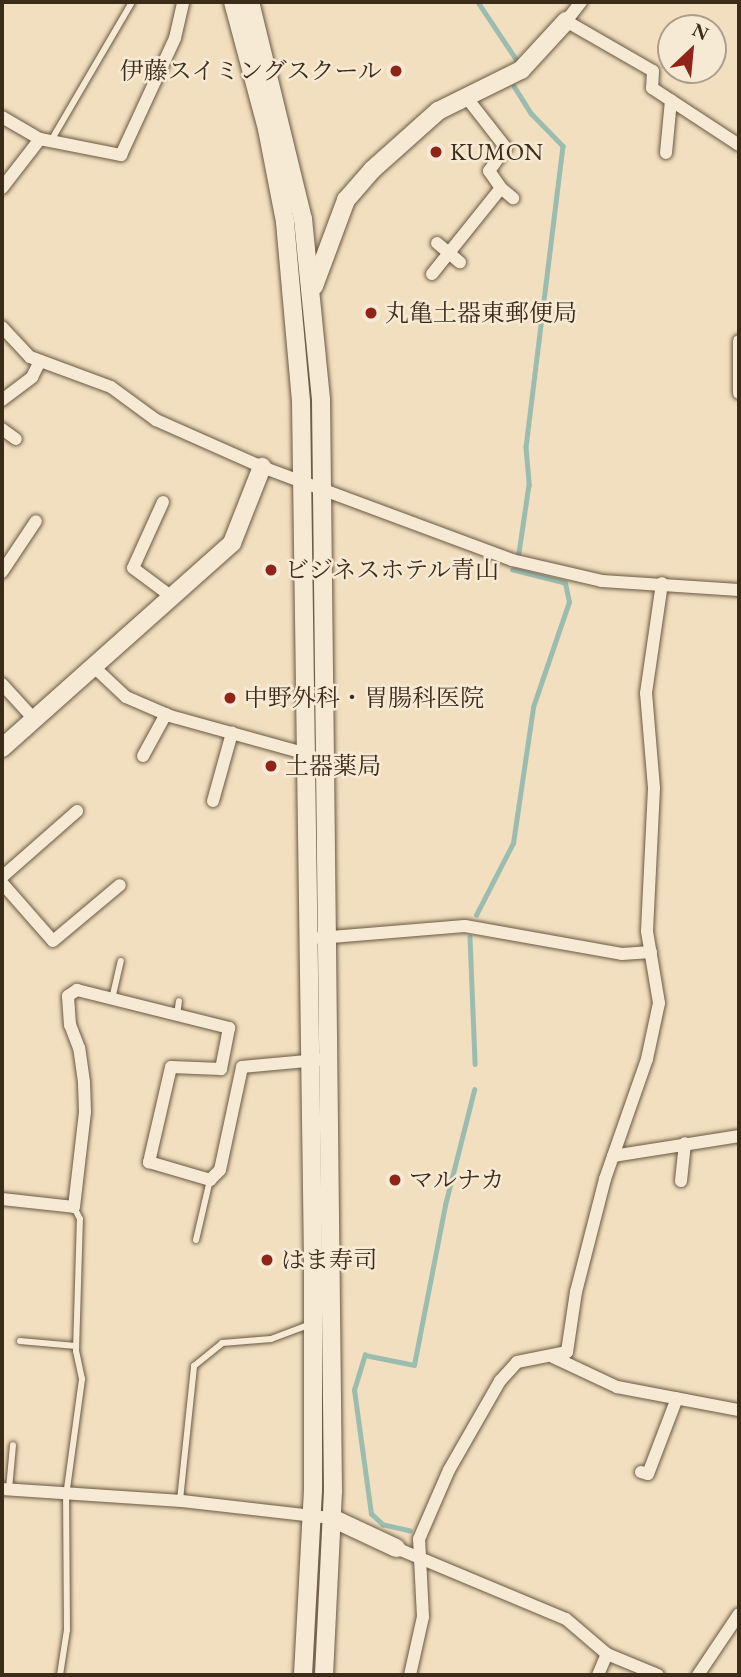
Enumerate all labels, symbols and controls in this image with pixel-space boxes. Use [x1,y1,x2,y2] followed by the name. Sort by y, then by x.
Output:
[657,14,727,84] north arrow
[688,17,713,46] text: N
[118,57,382,85] place label: 伊藤スイミングスクール
[388,63,404,79] marker: 伊藤スイミングスクール
[450,138,543,166] place label: KUMON
[428,144,444,160] marker: KUMON
[385,299,577,327] place label: 丸亀土器東郵便局
[363,305,379,321] marker: 丸亀土器東郵便局
[285,556,501,584] place label: ビジネスホテル青山
[263,562,279,578] marker: ビジネスホテル青山
[244,684,484,712] place label: 中野外科・胃腸科医院
[222,690,238,706] marker: 中野外科・胃腸科医院
[285,752,381,780] place label: 土器薬局
[263,758,279,774] marker: 土器薬局
[409,1166,505,1194] place label: マルナカ
[387,1172,403,1188] marker: マルナカ
[281,1246,377,1274] place label: はま寿司
[259,1252,275,1268] marker: はま寿司

